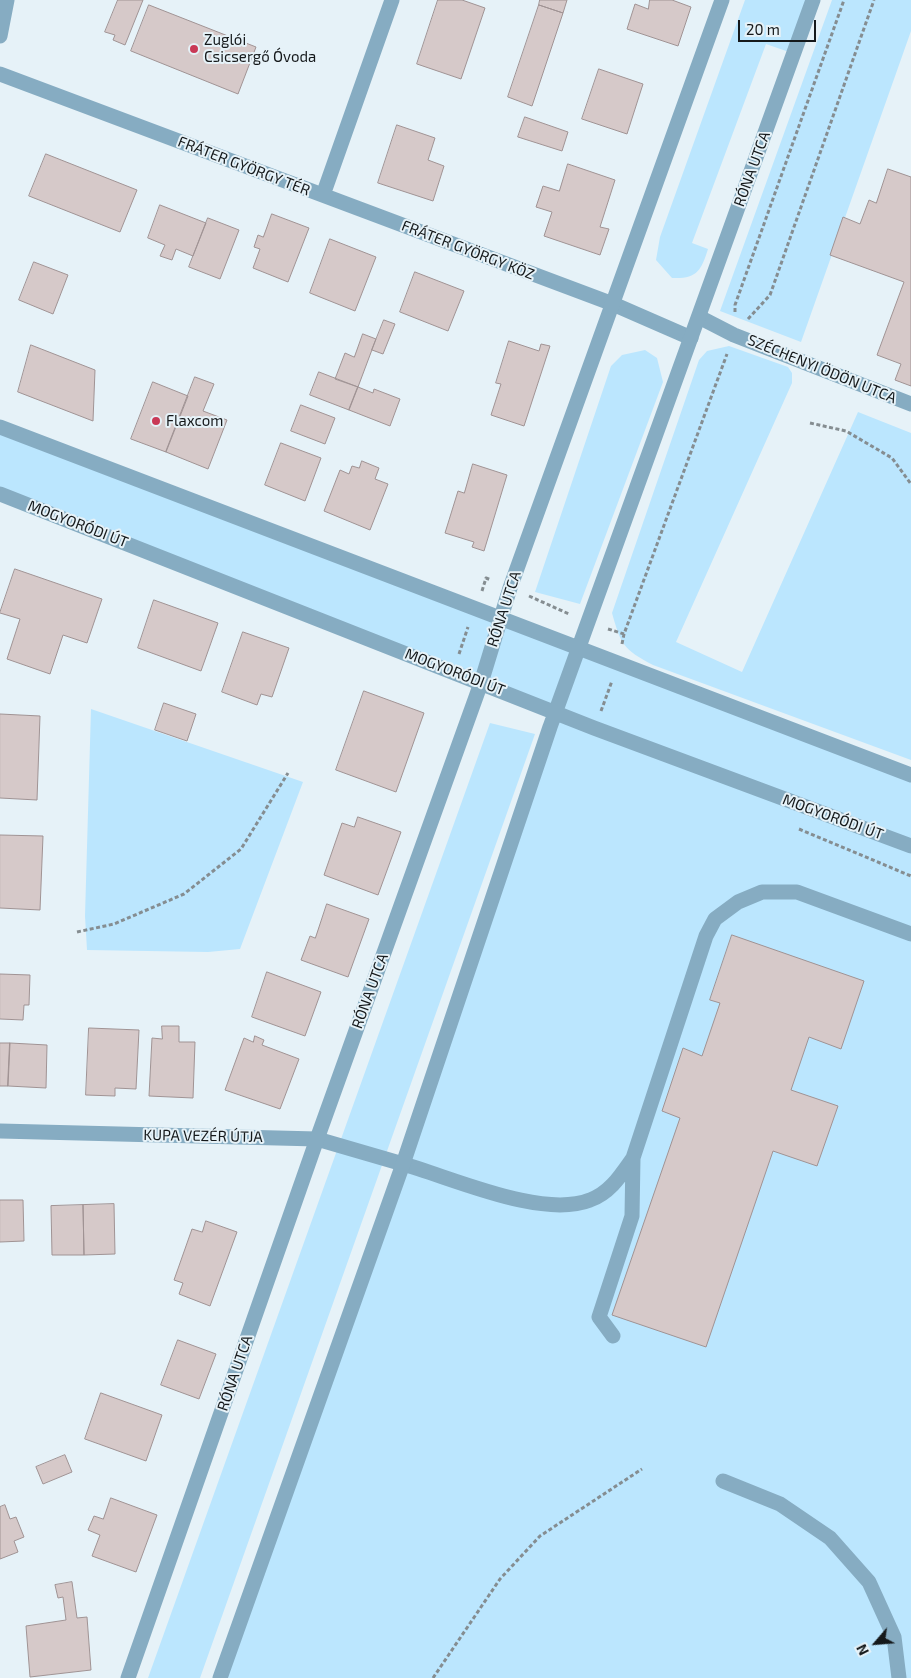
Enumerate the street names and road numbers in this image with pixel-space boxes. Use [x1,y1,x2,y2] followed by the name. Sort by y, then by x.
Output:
[730,129,774,209] street label: RÓNA UTCA
[175,132,313,200] street label: FRÁTER GYÖRGY TÉR
[399,216,537,284] street label: FRÁTER GYÖRGY KÖZ
[745,331,899,407] street label: SZÉCHENYI ÖDÖN UTCA
[25,497,131,551] street label: MOGYORÓDI ÚT
[483,569,525,649] street label: RÓNA UTCA
[402,645,508,699] street label: MOGYORÓDI ÚT
[780,790,886,844] street label: MOGYORÓDI ÚT
[348,951,392,1031] street label: RÓNA UTCA
[143,1126,263,1146] street label: KUPA VEZÉR ÚTJA
[214,1333,256,1413] street label: RÓNA UTCA

